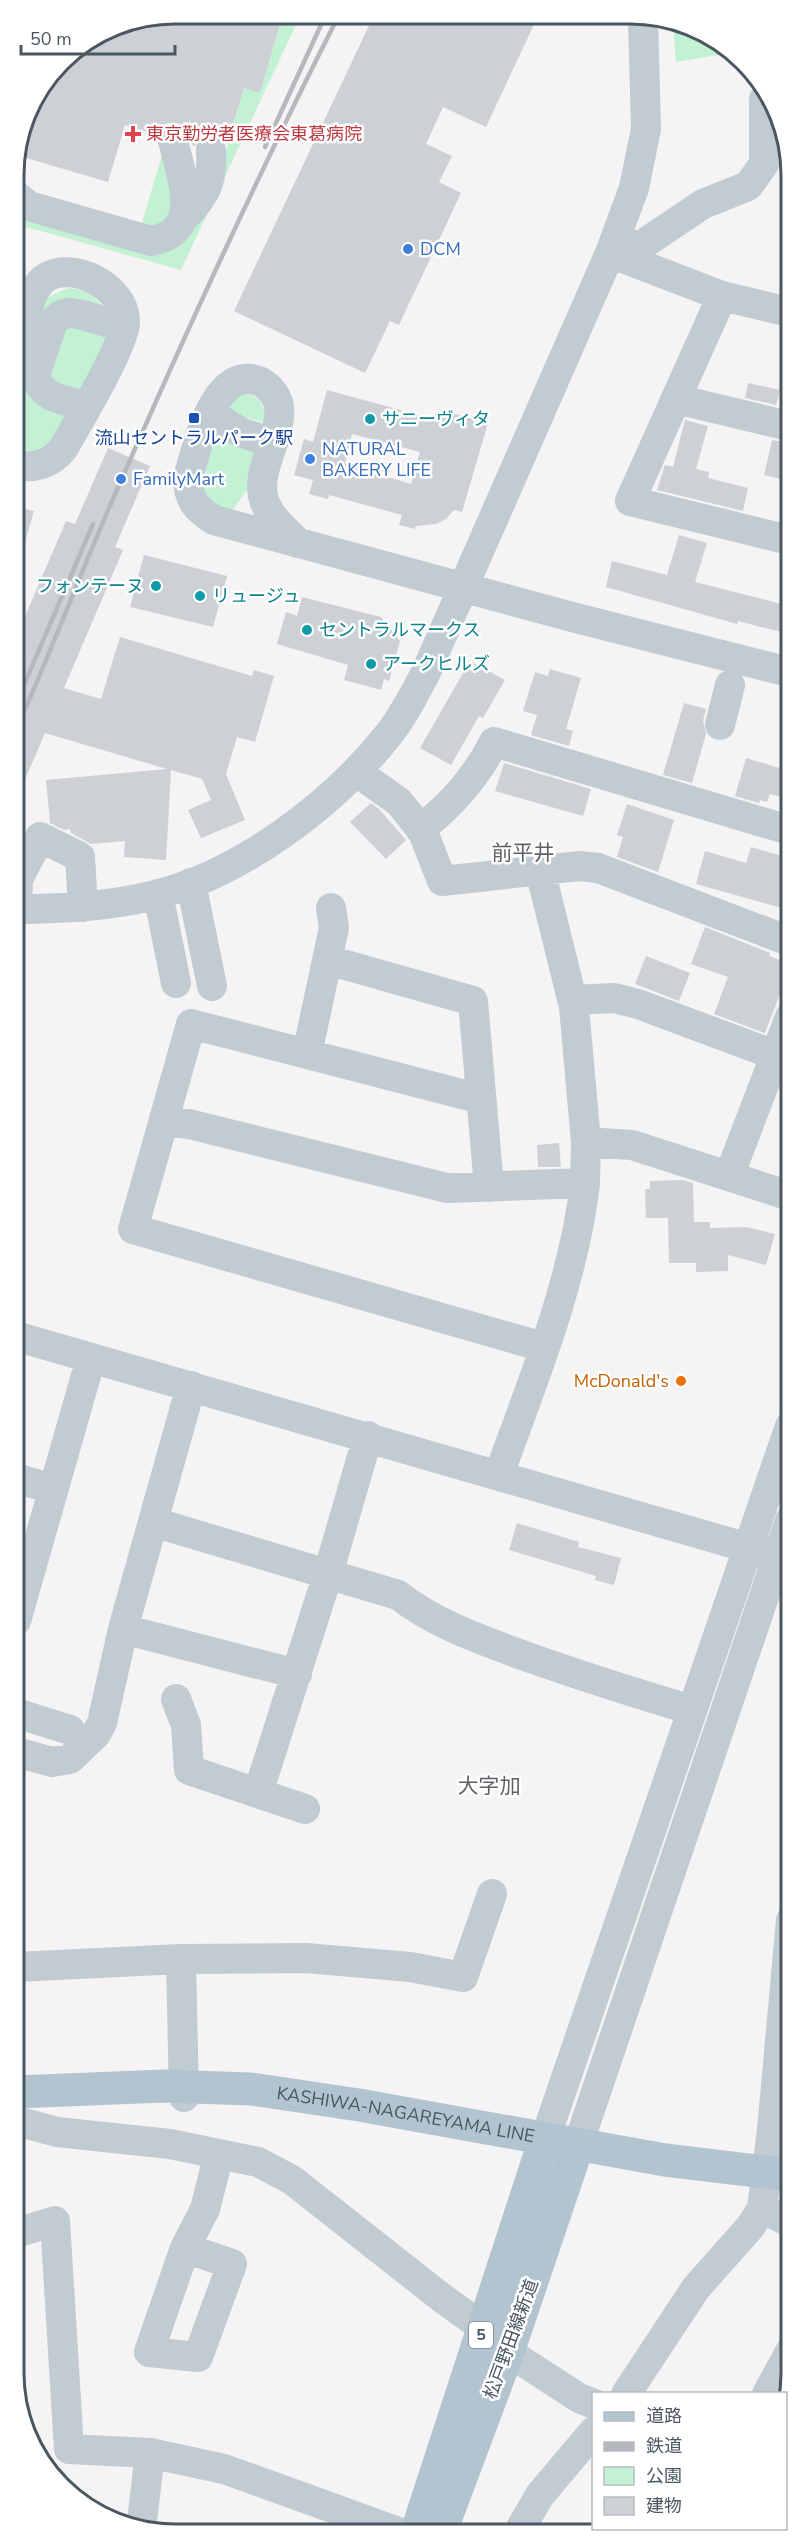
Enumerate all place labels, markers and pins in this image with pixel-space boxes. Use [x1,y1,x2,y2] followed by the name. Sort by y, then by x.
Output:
[146,122,362,146] place label: 東京勤労者医療会東葛病院
[124,125,142,143] marker: 東京勤労者医療会東葛病院
[420,237,461,261] place label: DCM
[401,242,415,256] marker: DCM
[382,407,490,431] place label: サニーヴィタ
[187,411,201,425] marker: 流山セントラルパーク駅
[363,412,377,426] marker: サニーヴィタ
[95,426,293,450] place label: 流山セントラルパーク駅
[322,437,431,482] place label: NATURAL BAKERY LIFE
[303,452,317,466] marker: NATURAL BAKERY LIFE
[133,467,225,491] place label: FamilyMart
[114,472,128,486] marker: FamilyMart
[36,574,144,598] place label: フォンテーヌ
[149,579,163,593] marker: フォンテーヌ
[212,584,300,608] place label: リュージュ
[193,589,207,603] marker: リュージュ
[319,618,480,642] place label: セントラルマークス
[300,623,314,637] marker: セントラルマークス
[383,652,490,676] place label: アークヒルズ
[364,657,378,671] marker: アークヒルズ
[574,1369,669,1393] place label: McDonald's
[674,1374,688,1388] marker: McDonald's

